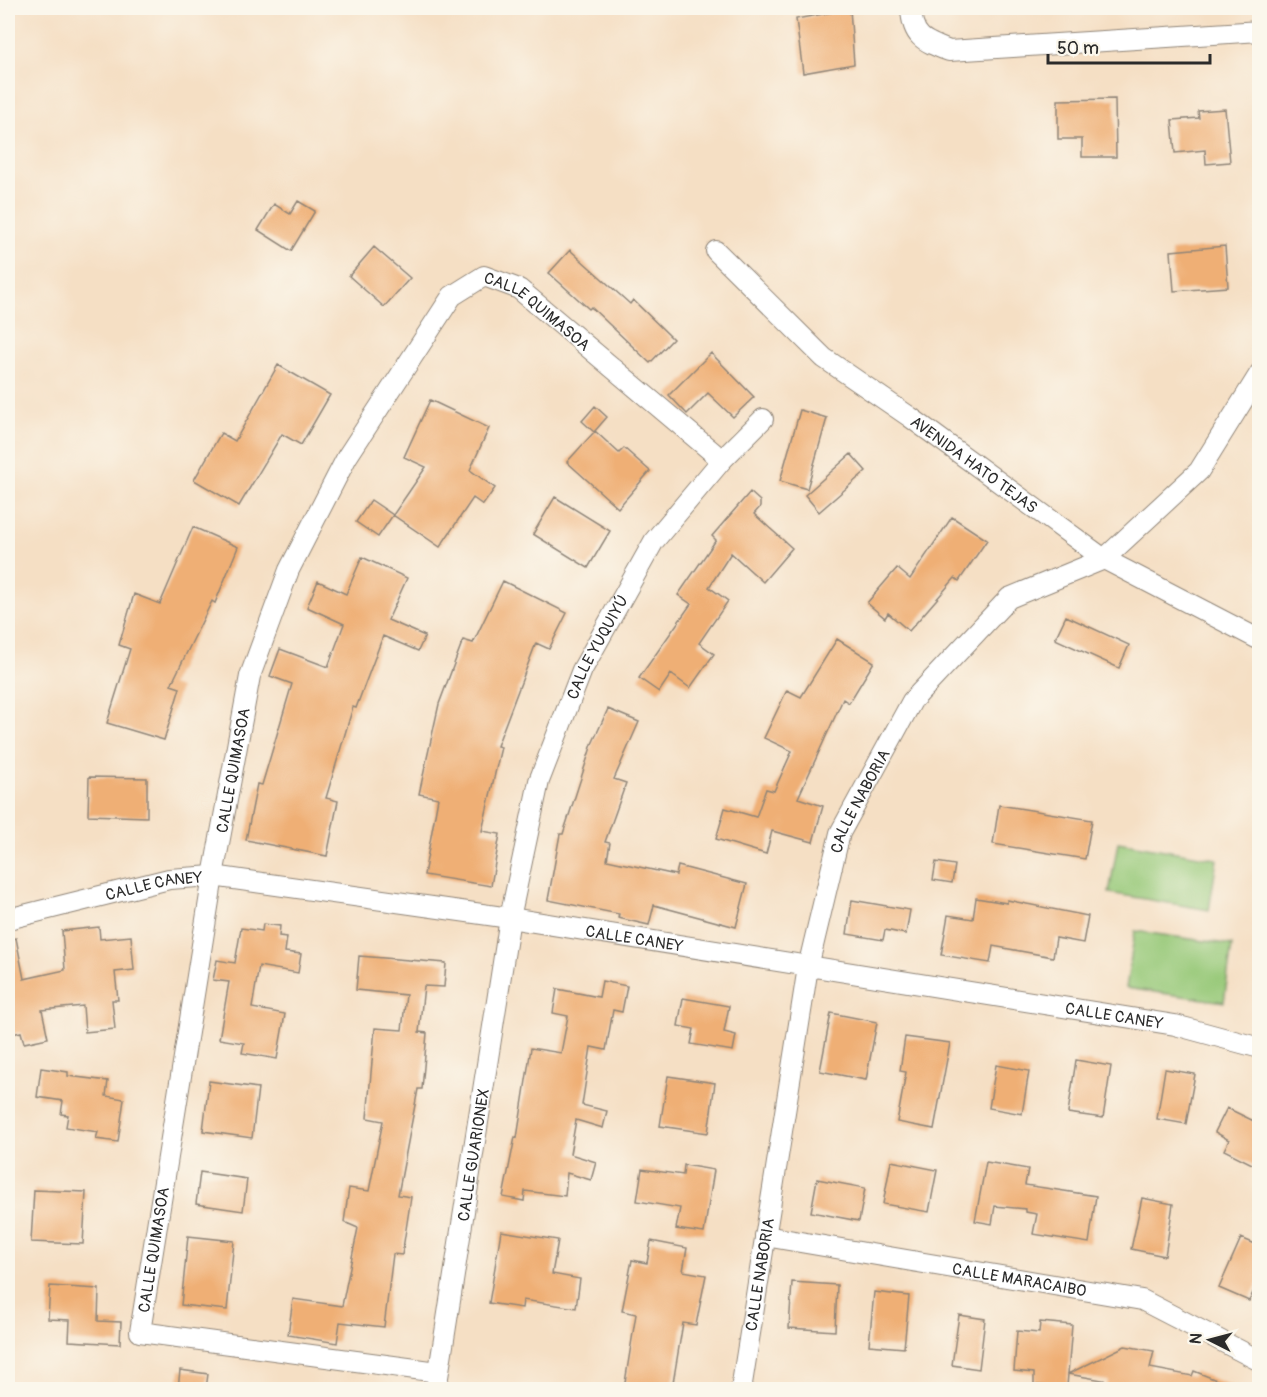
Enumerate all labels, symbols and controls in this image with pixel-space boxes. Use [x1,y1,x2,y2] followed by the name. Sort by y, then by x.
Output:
[1048,27,1210,65] scale bar
[1057,37,1099,60] text: 50 m
[481,268,594,356] street label: CALLE QUIMASOA
[906,412,1041,518] street label: AVENIDA HATO TEJAS
[563,592,633,702] street label: CALLE YUQUIYÚ
[212,706,255,835] street label: CALLE QUIMASOA
[827,746,895,855] street label: CALLE NABORIA
[103,868,203,905] street label: CALLE CANEY
[584,921,685,957] street label: CALLE CANEY
[1064,998,1165,1034] street label: CALLE CANEY
[454,1087,494,1223] street label: CALLE GUARIONEX
[134,1186,174,1314] street label: CALLE QUIMASOA
[741,1217,779,1333] street label: CALLE NABORIA
[951,1259,1088,1301] street label: CALLE MARACAIBO
[1180,1310,1240,1370] north arrow
[1186,1332,1207,1345] text: N

